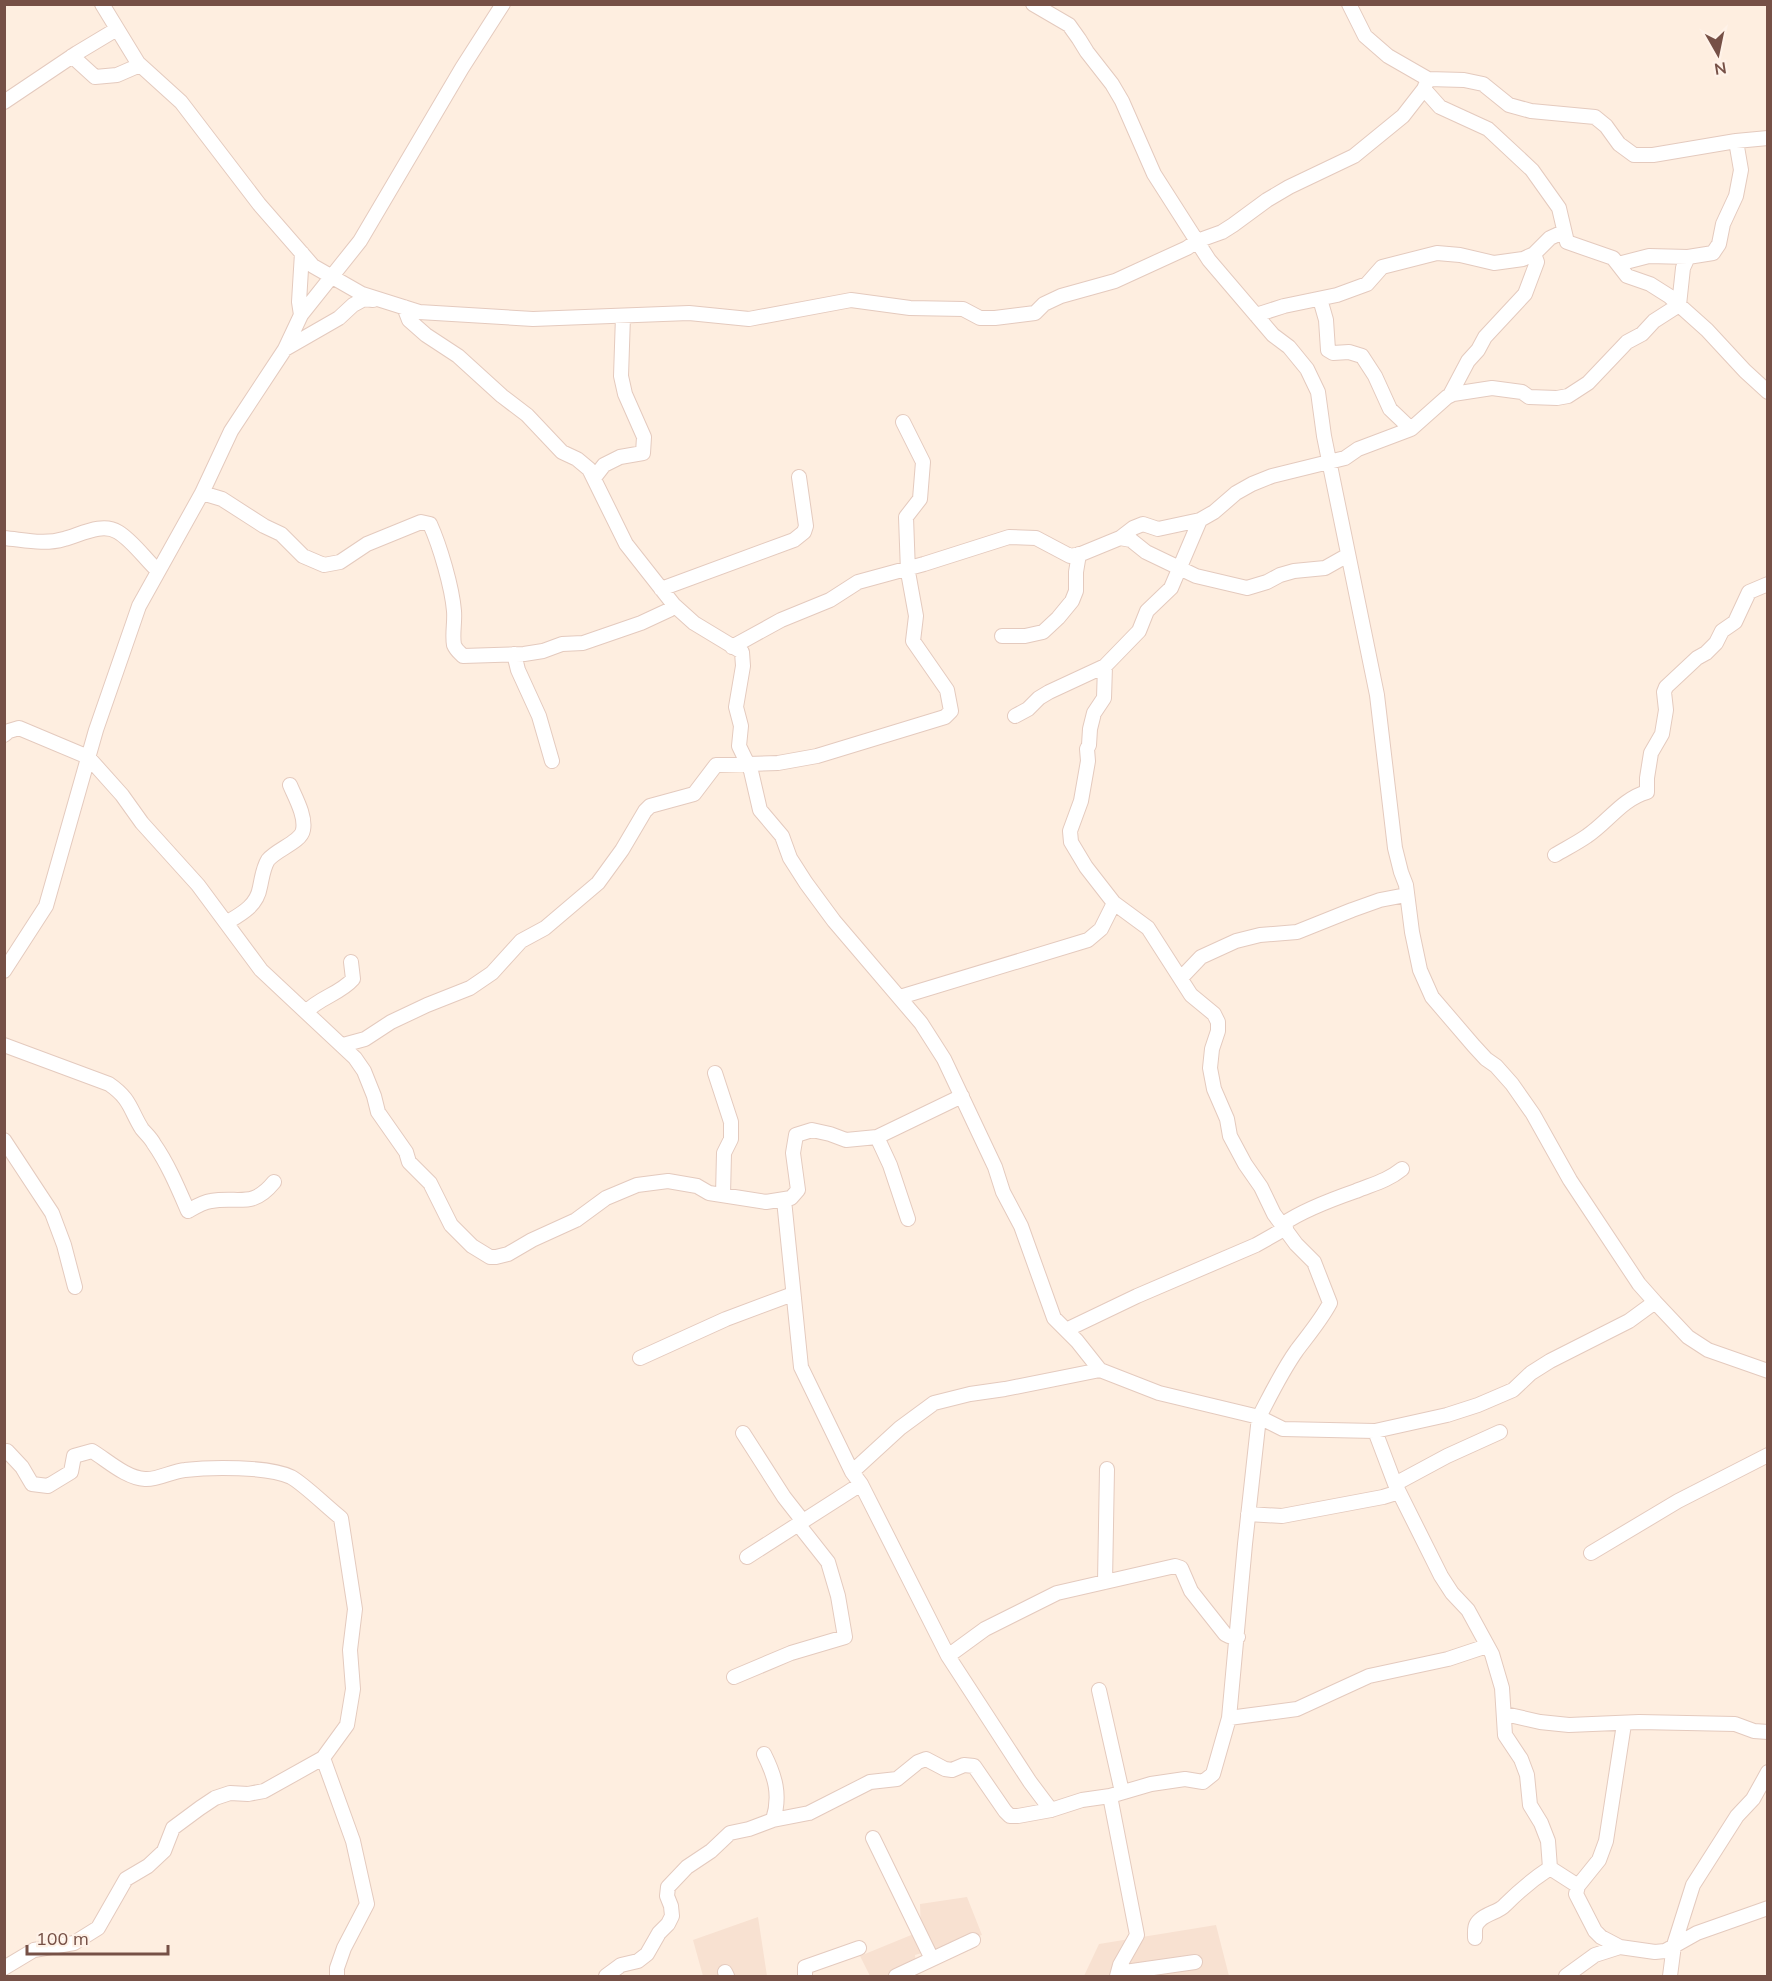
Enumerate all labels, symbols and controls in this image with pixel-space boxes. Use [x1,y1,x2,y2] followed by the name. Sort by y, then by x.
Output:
[1688,24,1748,84] north arrow
[1713,58,1728,80] text: N
[27,1918,168,1956] scale bar
[36,1927,89,1950] text: 100 m

